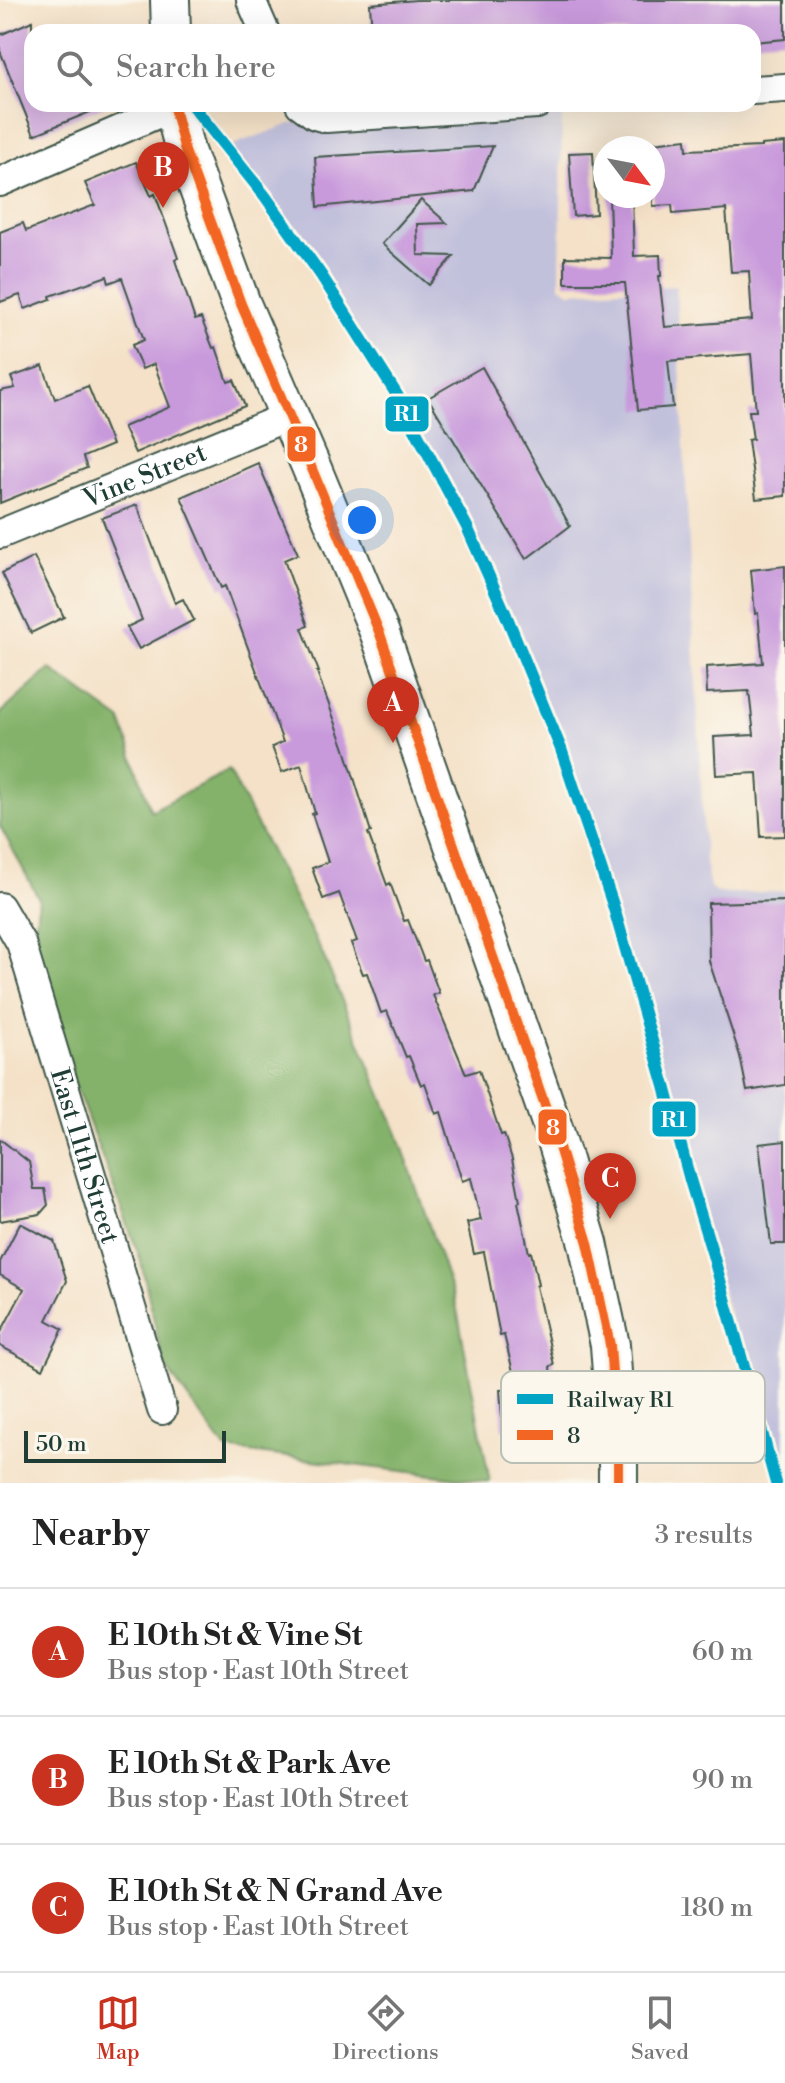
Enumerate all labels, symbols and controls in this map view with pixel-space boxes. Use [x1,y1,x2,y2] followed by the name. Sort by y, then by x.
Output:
[24,24,761,112] search box
[52,46,96,90] icon: search
[116,49,276,87] text: Search here
[593,136,665,208] north arrow
[137,142,189,208] pin: B
[384,395,430,433] line badge: R1
[394,401,421,428] text: R1
[286,425,317,463] line badge: 8
[294,432,308,459] text: 8
[77,436,211,516] street label: Vine Street
[342,500,382,540] your location
[367,677,419,743] pin: A
[43,1065,126,1248] street label: East 11th Street
[651,1100,697,1138] line badge: R1
[661,1107,688,1134] text: R1
[537,1108,568,1146] line badge: 8
[546,1115,560,1142] text: 8
[584,1153,636,1219] pin: C
[501,1371,765,1463] legend
[567,1387,674,1414] text: Railway R1
[567,1423,581,1450] text: 8
[24,1427,226,1463] scale bar
[36,1431,87,1458] text: 50 m
[32,1514,150,1556] text: Nearby
[655,1519,753,1551] text: 3 results
[108,1617,362,1655] text: E 10th St & Vine St
[49,1636,67,1668] text: A
[692,1636,753,1668] text: 60 m
[108,1655,409,1687] text: Bus stop · East 10th Street
[108,1745,391,1783] text: E 10th St & Park Ave
[48,1764,68,1796] text: B
[692,1764,753,1796] text: 90 m
[108,1783,409,1815] text: Bus stop · East 10th Street
[108,1873,443,1911] text: E 10th St & N Grand Ave
[49,1892,67,1924] text: C
[681,1892,753,1924] text: 180 m
[108,1911,409,1943] text: Bus stop · East 10th Street
[96,1991,140,2066] tab: Map
[333,1991,439,2066] tab: Directions
[631,1991,689,2066] tab: Saved

